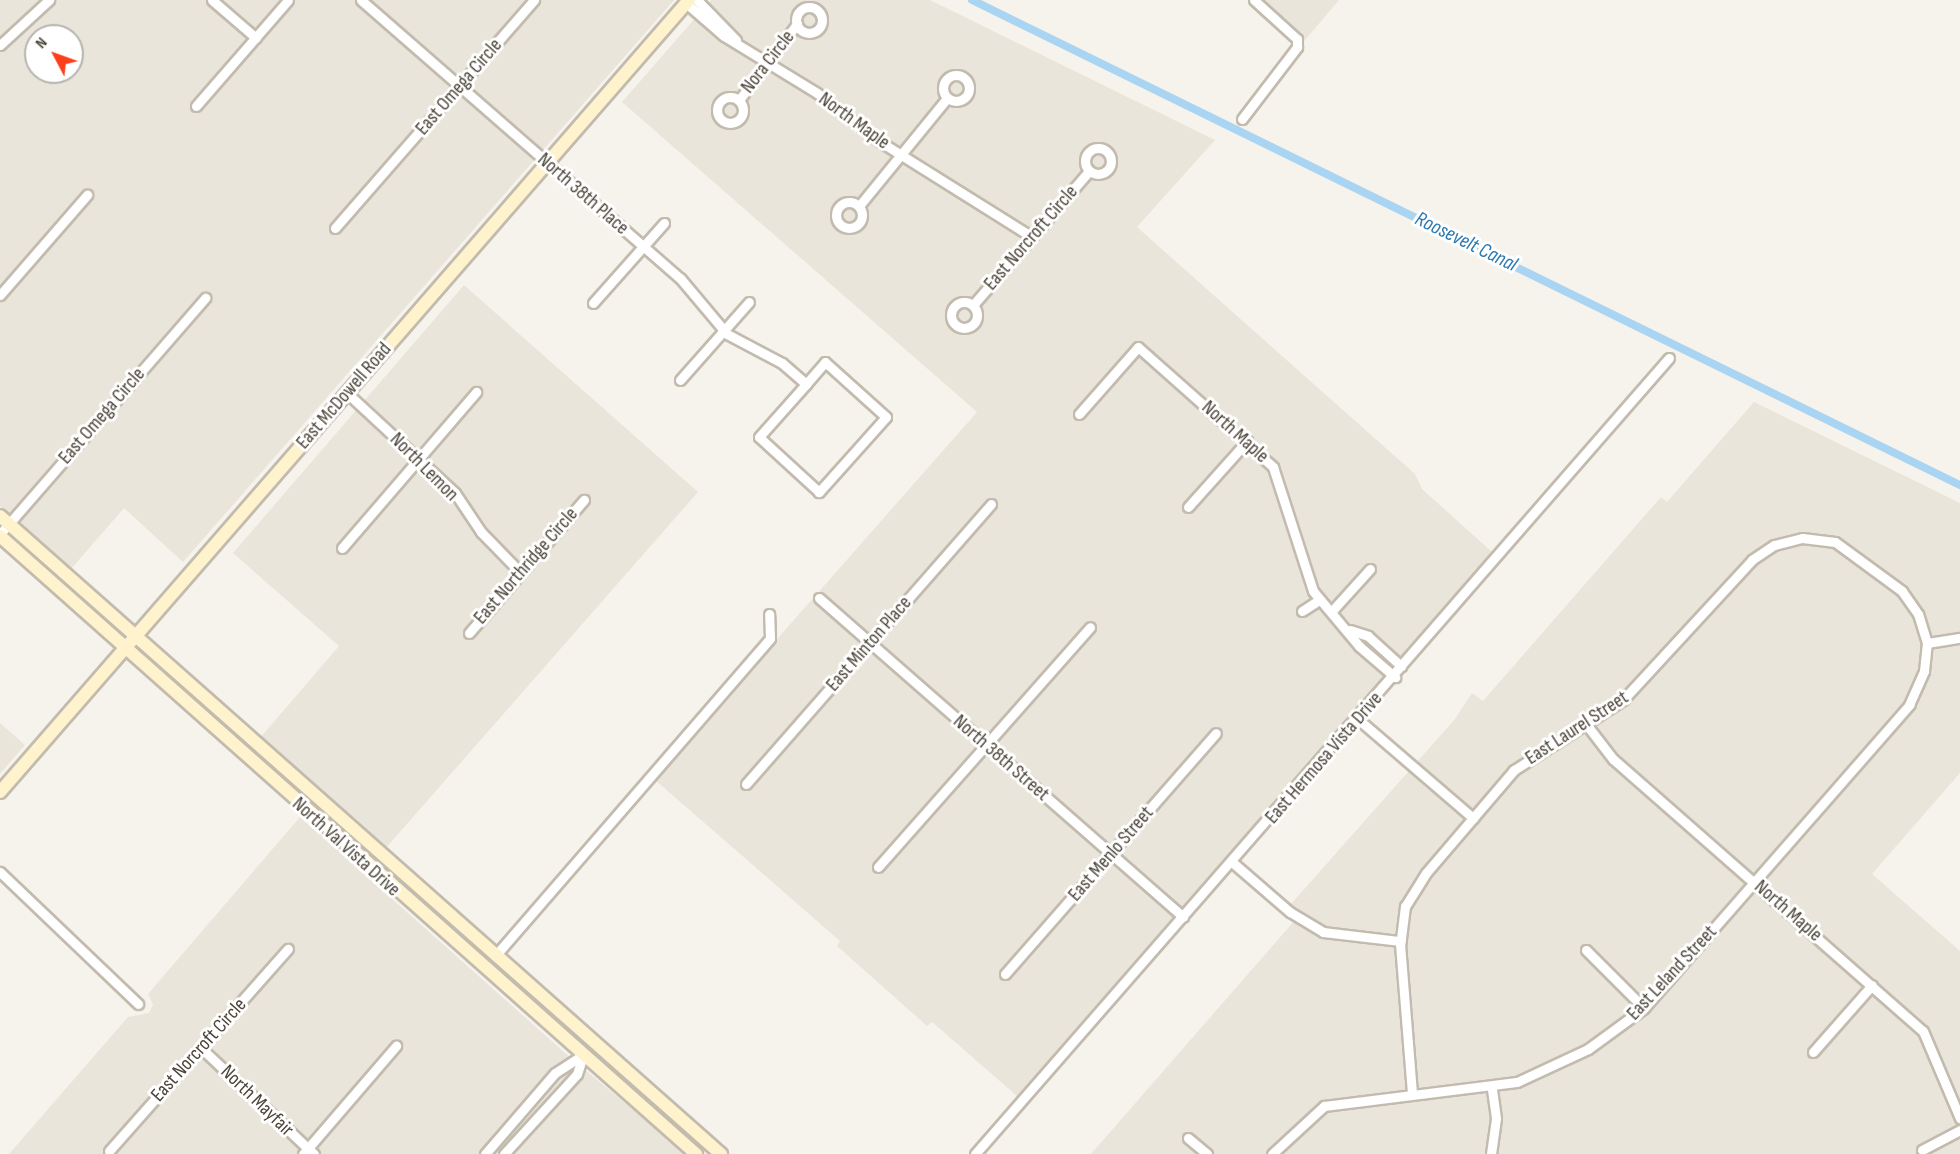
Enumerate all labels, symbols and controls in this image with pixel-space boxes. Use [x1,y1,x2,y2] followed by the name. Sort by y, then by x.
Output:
[24,24,84,84] north arrow
[736,26,800,98] street label: Nora Circle
[32,34,52,53] text: N
[411,34,507,140] street label: East Omega Circle
[814,87,894,155] street label: North Maple
[532,148,634,240] street label: North 38th Place
[979,181,1083,295] street label: East Norcroft Circle
[1411,206,1521,278] water label: Roosevelt Canal
[291,338,397,454] street label: East McDowell Road
[54,363,150,469] street label: East Omega Circle
[1197,396,1273,468] street label: North Maple
[385,428,463,506] street label: North Lemon
[469,503,583,629] street label: East Northridge Circle
[821,592,917,696] street label: East Minton Place
[1521,686,1633,770] street label: East Laurel Street
[1260,687,1388,829] street label: East Hermosa Vista Drive
[948,710,1054,806] street label: North 38th Street
[287,792,405,902] street label: North Val Vista Drive
[1063,802,1159,906] street label: East Menlo Street
[1749,875,1827,947] street label: North Maple
[1622,921,1722,1025] street label: East Leland Street
[146,993,252,1107] street label: East Norcroft Circle
[215,1060,299,1142] street label: North Mayfair

